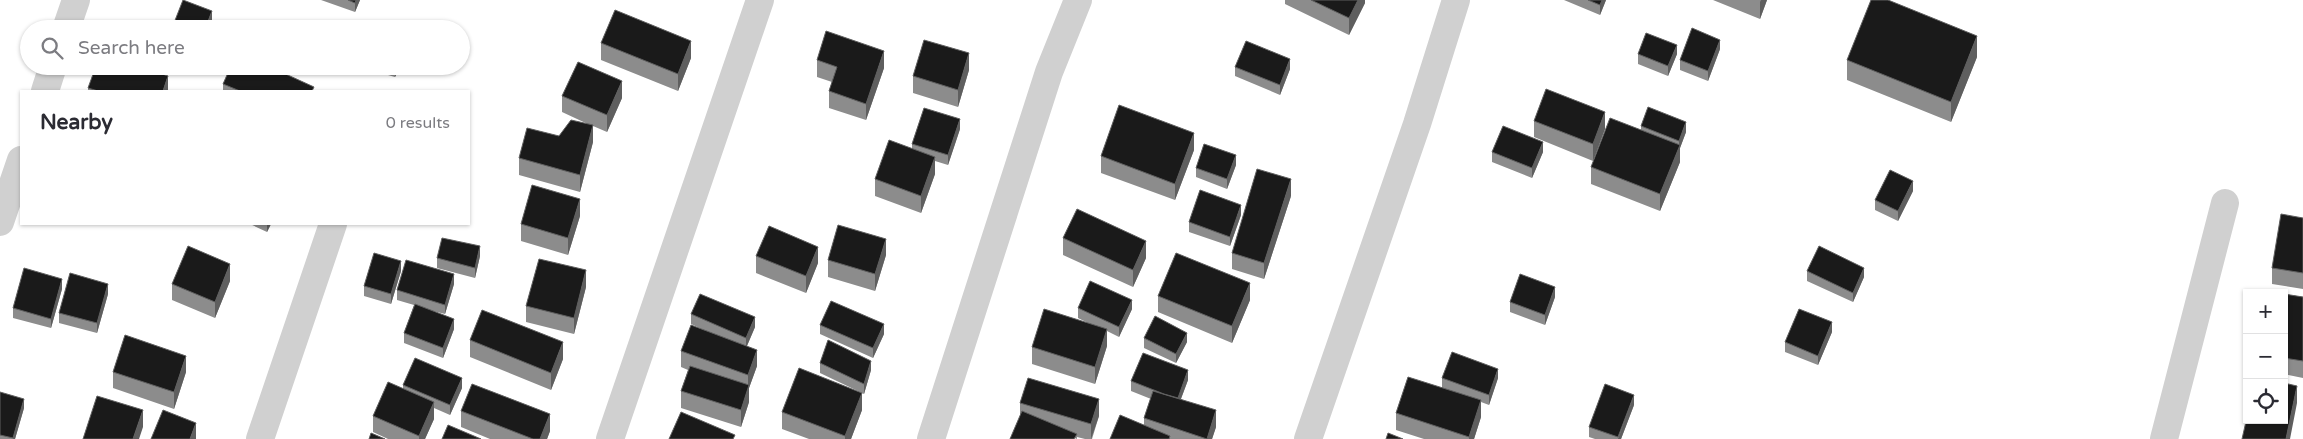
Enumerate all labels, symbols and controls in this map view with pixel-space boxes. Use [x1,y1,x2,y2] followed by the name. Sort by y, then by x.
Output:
[20,20,470,75] search box
[38,34,66,62] icon: search
[78,37,185,59] text: Search here
[40,110,113,135] text: Nearby
[386,113,450,133] text: 0 results
[2243,289,2288,424] map controls
[2243,289,2288,334] button: +
[2243,334,2288,379] button: −
[2243,379,2288,424] button: locate

